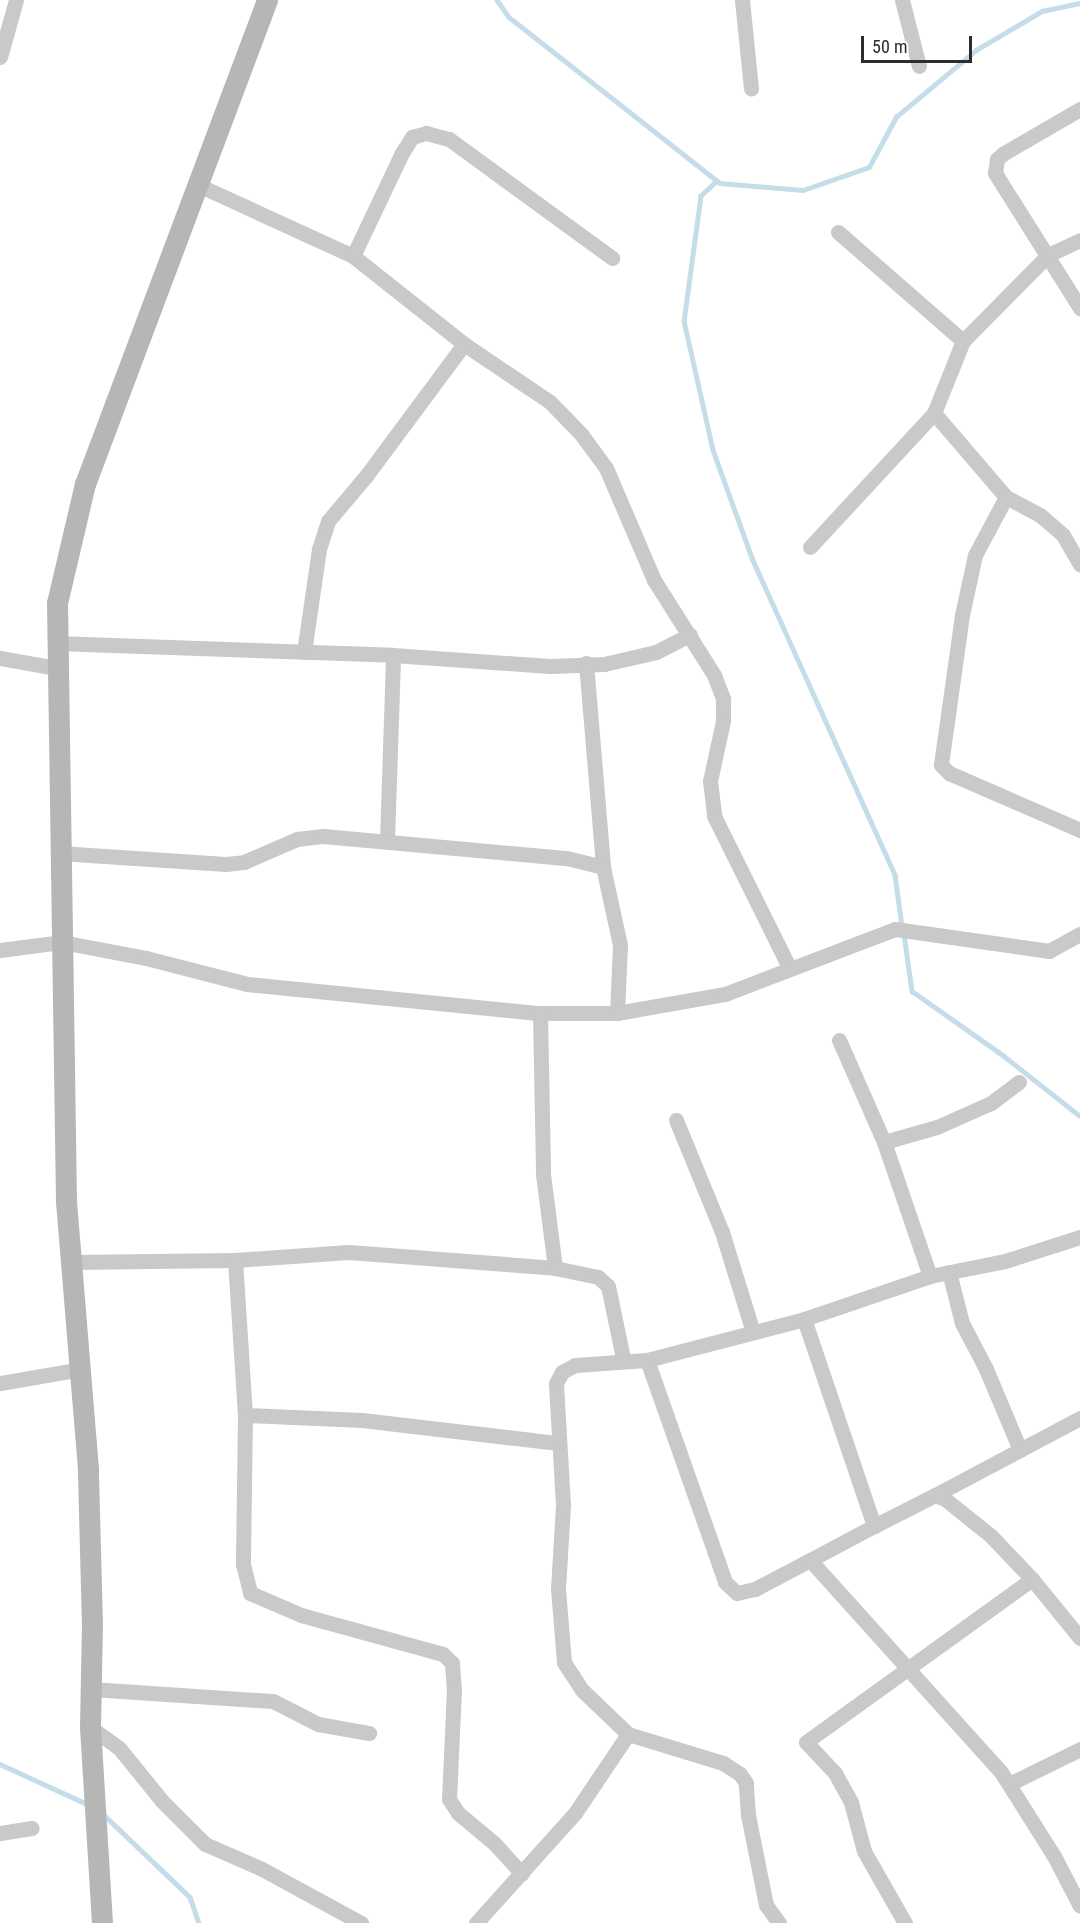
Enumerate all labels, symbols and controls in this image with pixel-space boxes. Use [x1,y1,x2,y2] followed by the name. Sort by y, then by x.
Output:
[864,24,975,62] scale bar
[872,36,907,57] text: 50 m

